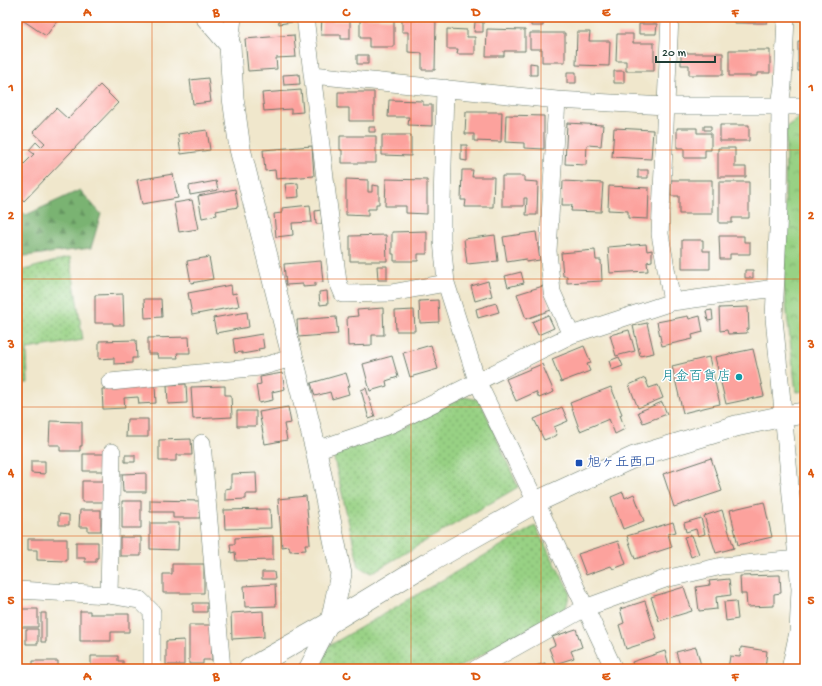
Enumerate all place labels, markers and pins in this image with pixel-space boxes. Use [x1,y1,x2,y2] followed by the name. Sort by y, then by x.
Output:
[661,369,731,386] place label: 月金百貨店
[734,372,744,382] marker: 月金百貨店
[587,455,657,472] place label: 旭ヶ丘西口
[574,458,584,468] marker: 旭ヶ丘西口

